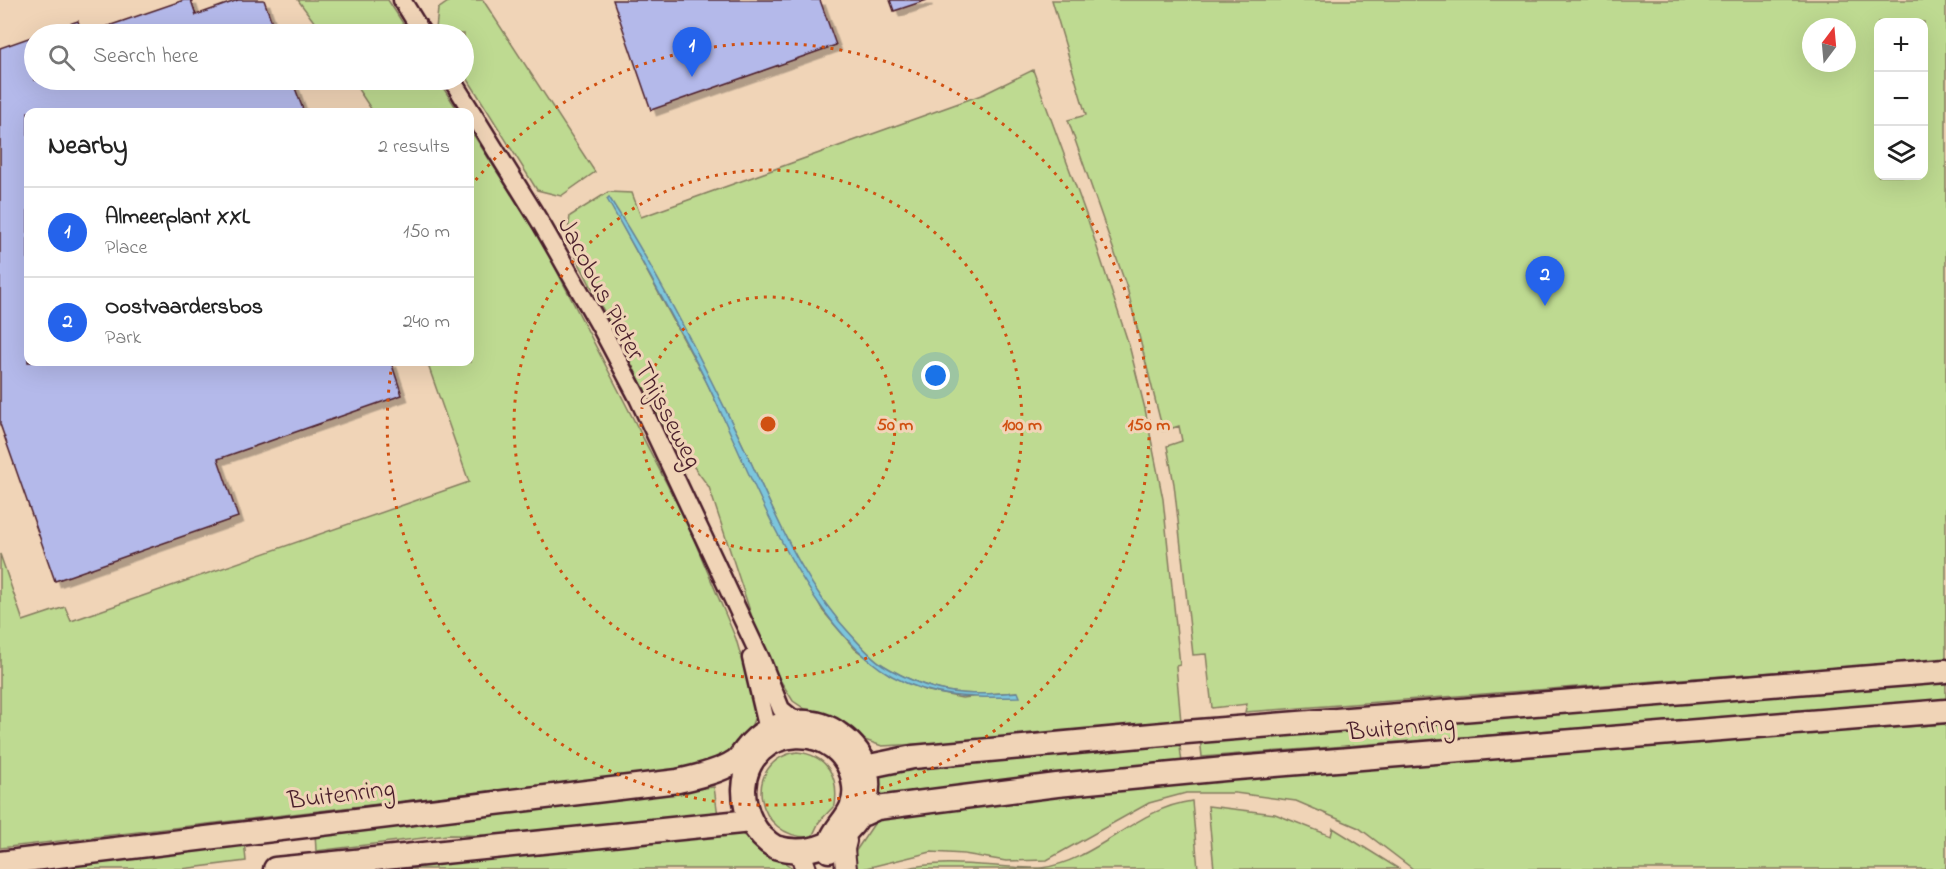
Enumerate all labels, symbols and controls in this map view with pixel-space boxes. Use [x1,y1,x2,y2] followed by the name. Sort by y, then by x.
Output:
[1802,18,1856,72] north arrow
[1874,18,1928,180] map controls
[1874,18,1928,72] button: +
[24,24,474,90] search box
[672,28,712,77] pin: 1
[45,41,78,74] icon: search
[93,41,198,73] text: Search here
[1874,72,1928,126] button: −
[1874,126,1928,180] button: layers
[48,128,127,166] text: Nearby
[378,133,450,162] text: 2 results
[105,202,250,234] text: Almeerplant XXL
[546,211,711,476] street label: Jacobus Pieter Thijsseweg
[64,218,71,247] text: 1
[403,218,450,247] text: 150 m
[105,234,147,263] text: Place
[1526,256,1564,306] pin: 2
[105,292,263,324] text: Oostvaardersbos
[63,308,72,337] text: 2
[403,308,450,337] text: 240 m
[105,324,141,353] text: Park
[921,361,950,390] your location
[877,413,913,439] text: 50 m
[1002,413,1042,439] text: 100 m
[1128,413,1170,439] text: 150 m
[758,414,778,434] centre of rings
[1345,705,1456,753] street label: Buitenring
[285,771,397,822] street label: Buitenring

